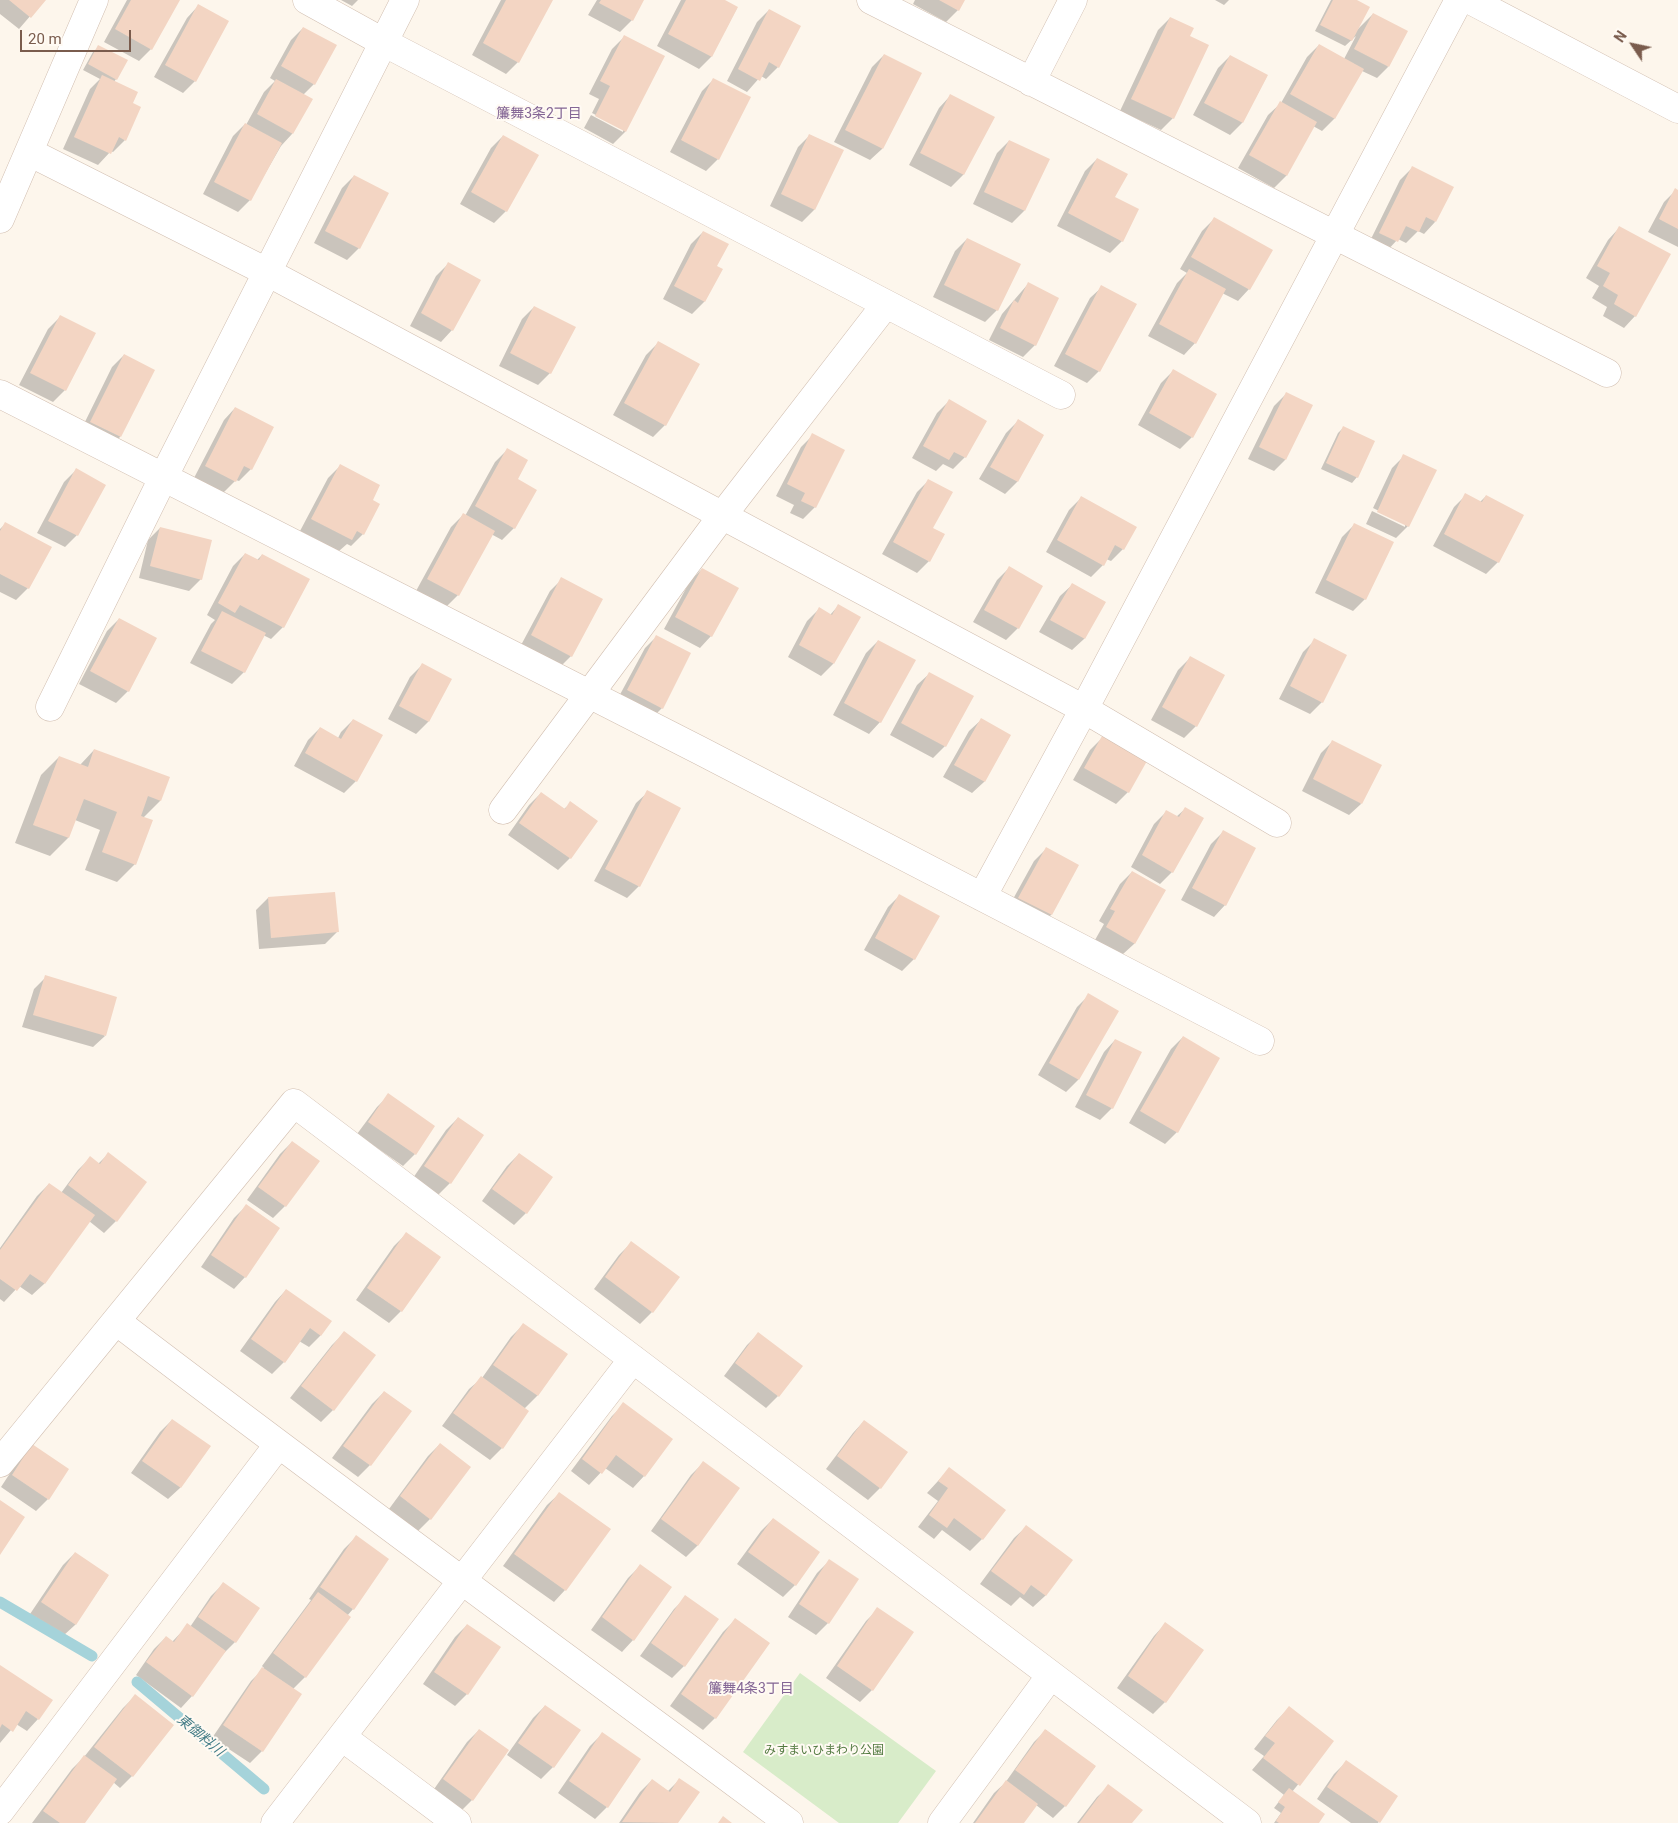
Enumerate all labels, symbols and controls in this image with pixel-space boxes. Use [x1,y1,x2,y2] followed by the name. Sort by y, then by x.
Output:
[22,20,134,52] scale bar
[1608,20,1658,70] north arrow
[1611,28,1630,45] text: N
[28,30,62,48] text: 20 m
[496,106,582,122] district label: 簾舞3条2丁目
[708,1681,794,1697] district label: 簾舞4条3丁目
[173,1712,227,1760] water label: 東御料川
[764,1744,884,1758] park label: みすまいひまわり公園

